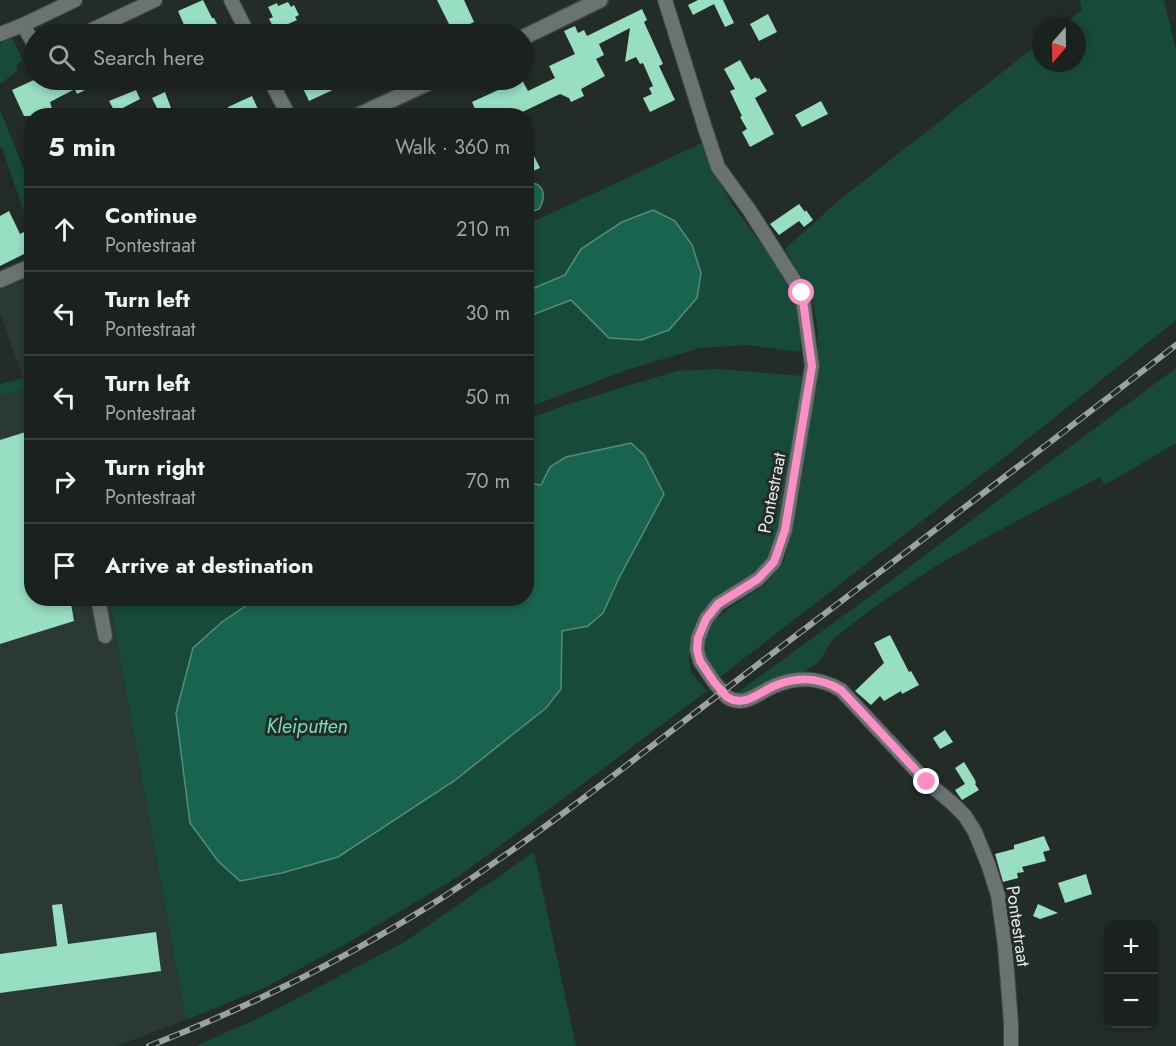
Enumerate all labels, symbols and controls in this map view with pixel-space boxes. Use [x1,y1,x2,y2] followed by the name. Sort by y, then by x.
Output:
[1032,18,1086,72] north arrow
[24,24,534,90] search box
[45,41,78,74] icon: search
[93,41,204,73] text: Search here
[48,128,116,166] text: 5 min
[395,133,510,162] text: Walk · 360 m
[105,199,197,231] text: Continue
[48,213,81,246] icon: ahead
[456,215,510,244] text: 210 m
[105,231,196,260] text: Pontestraat
[788,279,814,305] route start
[105,283,190,315] text: Turn left
[48,297,81,330] icon: left
[465,299,510,328] text: 30 m
[105,315,196,344] text: Pontestraat
[105,367,190,399] text: Turn left
[48,381,81,414] icon: left
[465,383,510,412] text: 50 m
[105,399,196,428] text: Pontestraat
[751,450,793,536] street label: Pontestraat
[105,451,205,483] text: Turn right
[48,465,81,498] icon: right
[466,467,510,496] text: 70 m
[105,483,196,512] text: Pontestraat
[48,549,81,582] icon: arrive
[105,549,314,581] text: Arrive at destination
[266,712,348,741] water label: Kleiputten
[913,768,939,794] route end
[999,884,1037,969] street label: Pontestraat
[1104,920,1158,1028] map controls
[1104,920,1158,974] button: +
[1104,974,1158,1028] button: −

